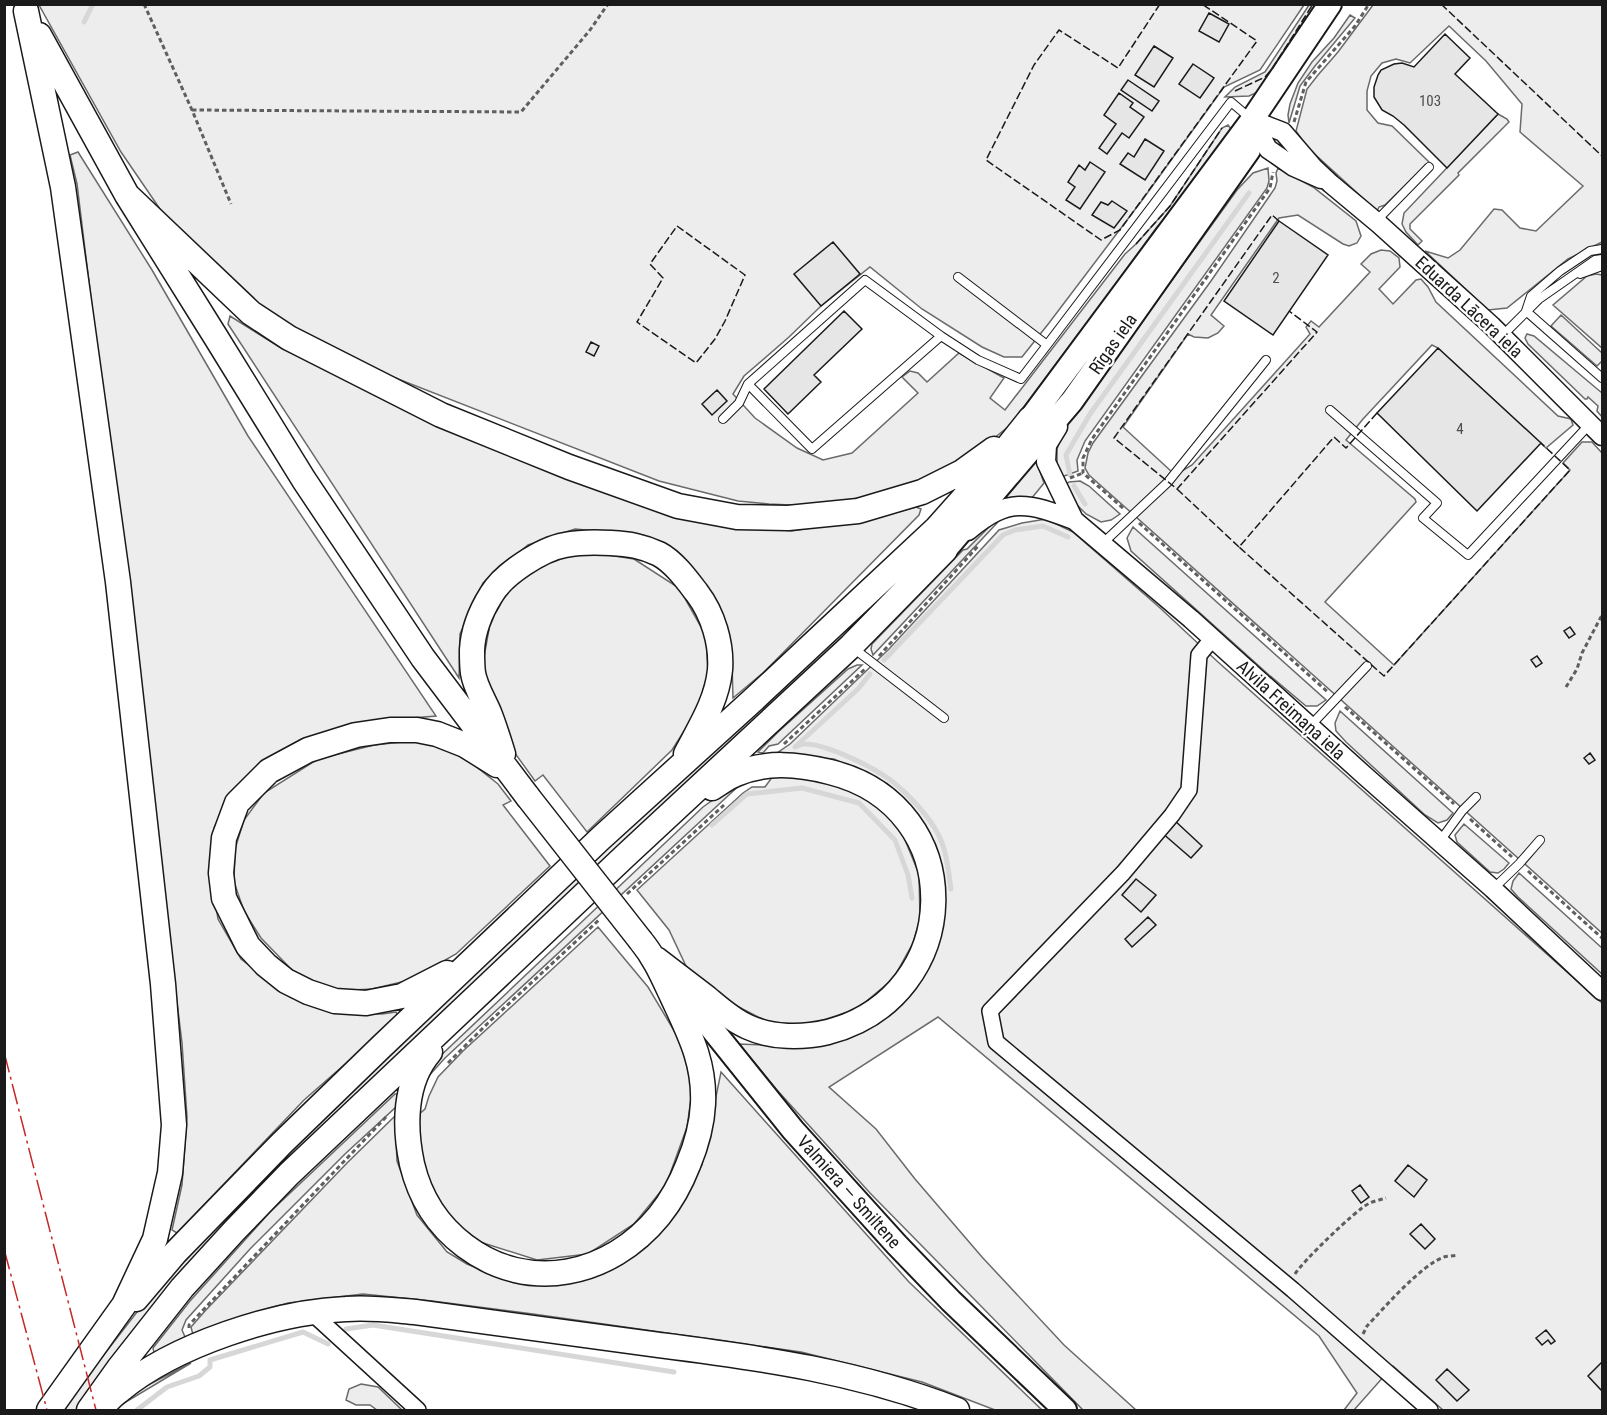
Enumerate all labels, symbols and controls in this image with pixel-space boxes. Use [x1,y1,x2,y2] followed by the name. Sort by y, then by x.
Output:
[1419,92,1441,110] house number: 103
[1411,251,1527,362] street label: Eduarda Lācera iela
[1272,269,1280,287] house number: 2
[1084,309,1141,378] street label: Rīgas iela
[1456,420,1464,438] house number: 4
[1232,655,1350,765] street label: Alvila Freimaņa iela
[793,1131,906,1253] street label: Valmiera — Smiltene

